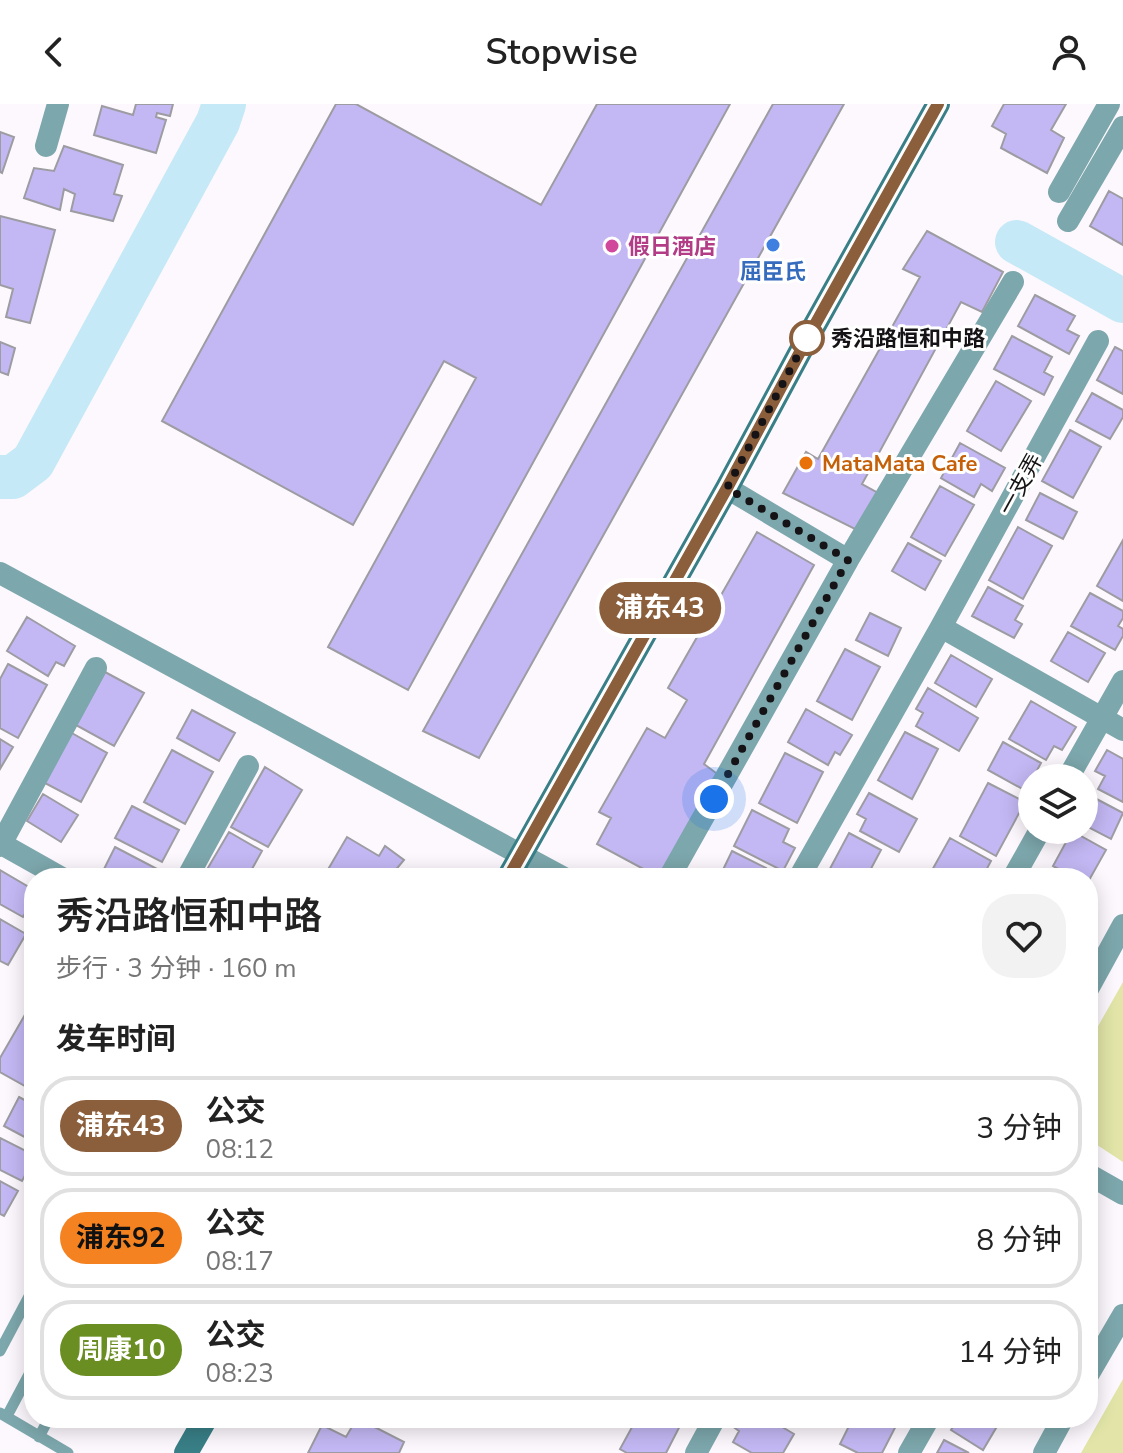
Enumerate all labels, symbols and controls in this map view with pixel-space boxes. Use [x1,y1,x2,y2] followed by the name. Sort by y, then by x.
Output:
[485,28,638,77] text: Stopwise
[32,30,76,74] icon: back
[1047,30,1091,74] icon: person
[628,232,716,262] place label: 假日酒店
[764,236,782,254] marker: 屈臣氏
[603,237,621,255] marker: 假日酒店
[740,257,806,287] place label: 屈臣氏
[790,321,824,355] marker: 秀沿路恒和中路
[831,324,985,354] place label: 秀沿路恒和中路
[992,448,1050,521] street label: 一支弄
[822,449,977,479] place label: MataMata Cafe
[797,454,815,472] marker: MataMata Cafe
[604,582,716,634] line badge: 浦东43
[615,589,705,627] text: 浦东43
[1018,764,1098,844] map controls
[1018,764,1098,844] button: layers
[694,779,734,819] your location
[56,891,322,942] text: 秀沿路恒和中路
[982,894,1066,978] button: heart
[56,951,297,986] text: 步行 · 3 分钟 · 160 m
[56,1019,176,1060] text: 发车时间
[206,1091,266,1132] text: 公交
[76,1107,166,1145] text: 浦东43
[976,1108,1062,1149] text: 3 分钟
[206,1132,274,1167] text: 08:12
[206,1203,266,1244] text: 公交
[76,1219,166,1257] text: 浦东92
[976,1220,1062,1261] text: 8 分钟
[206,1244,274,1279] text: 08:17
[206,1315,266,1356] text: 公交
[76,1331,166,1369] text: 周康10
[958,1332,1062,1373] text: 14 分钟
[206,1356,274,1391] text: 08:23

